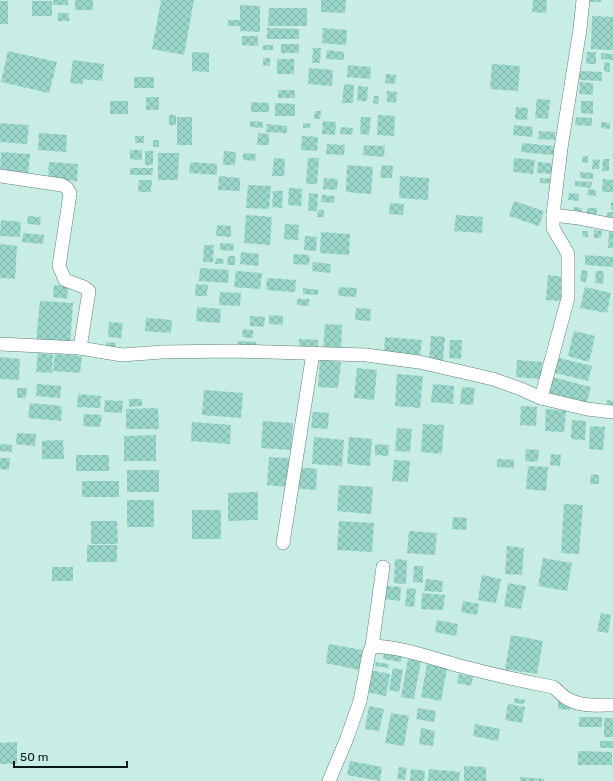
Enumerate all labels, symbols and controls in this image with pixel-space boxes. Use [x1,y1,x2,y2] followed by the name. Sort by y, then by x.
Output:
[14,743,127,769] scale bar
[20,750,48,764] text: 50 m

